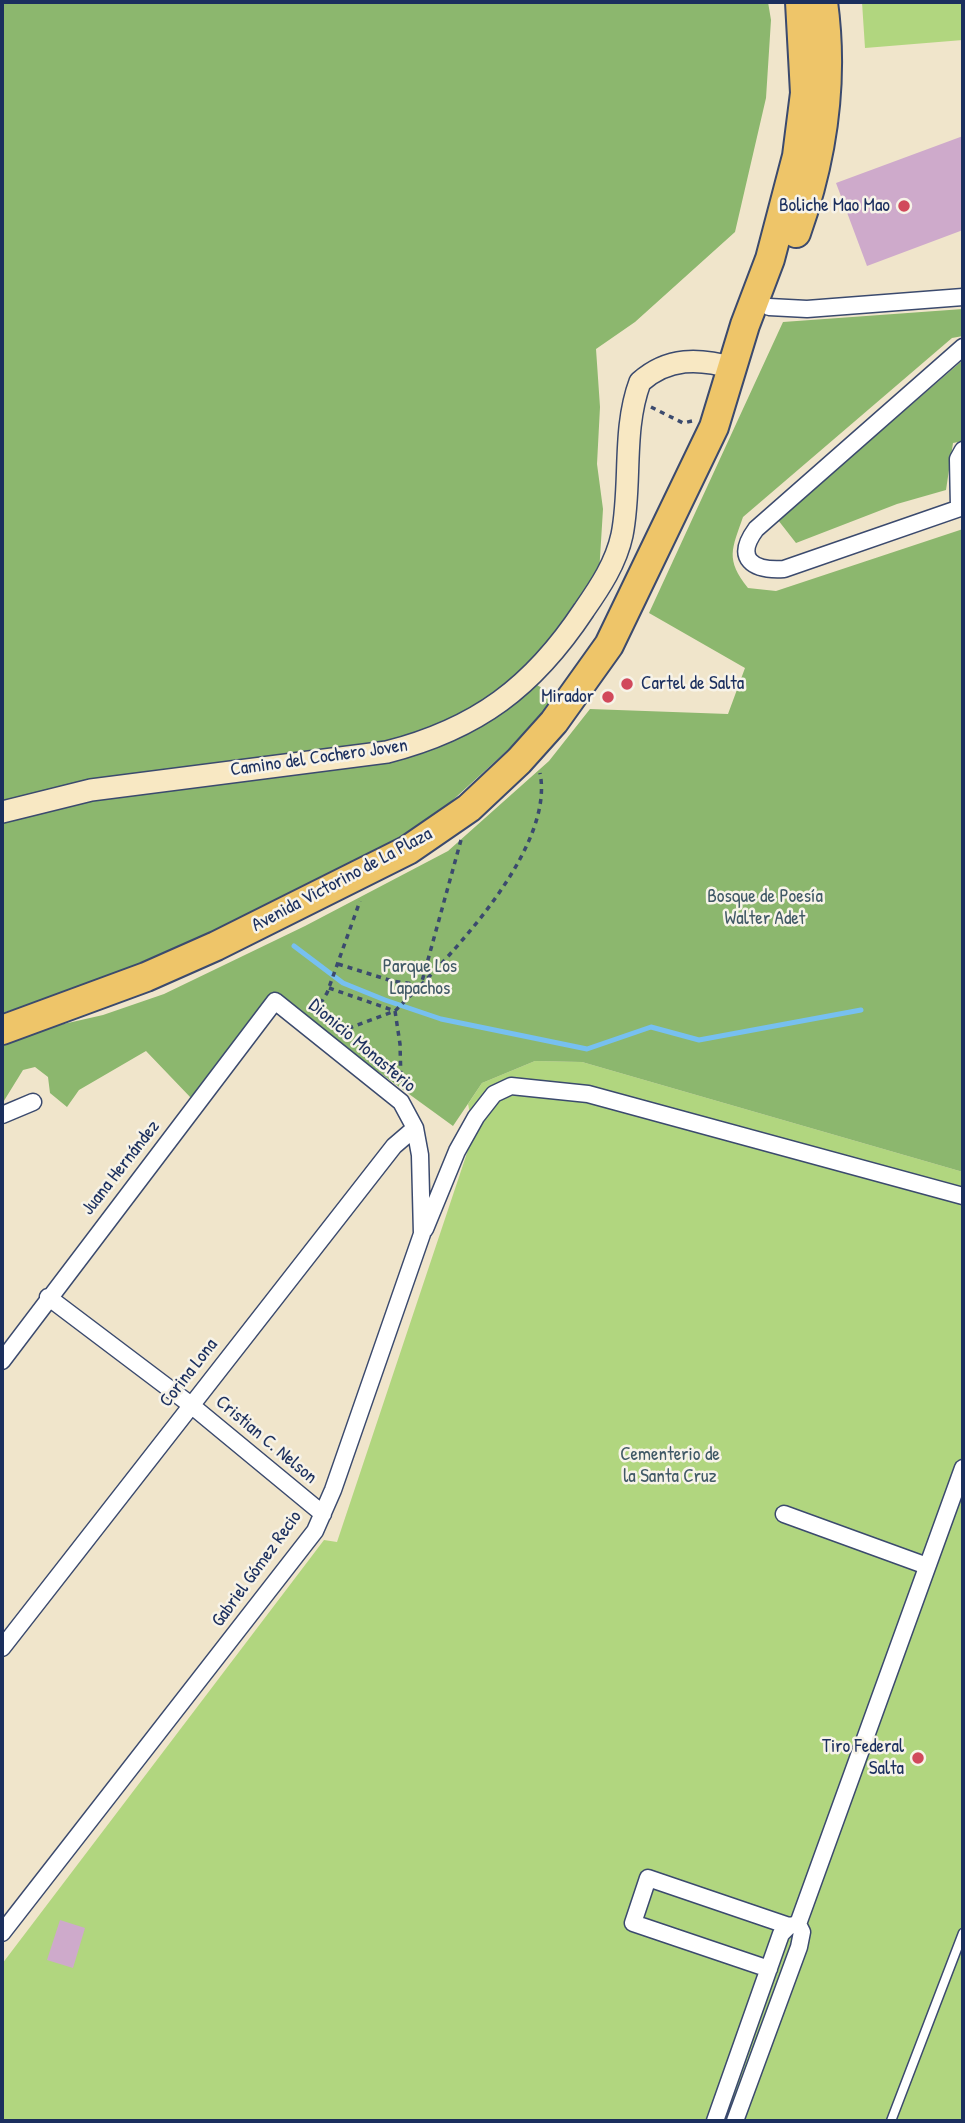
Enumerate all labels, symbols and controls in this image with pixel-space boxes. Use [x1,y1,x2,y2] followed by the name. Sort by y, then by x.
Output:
[779,195,890,217] place label: Boliche Mao Mao
[896,198,912,214] marker: Boliche Mao Mao
[641,673,744,695] place label: Cartel de Salta
[619,676,635,692] marker: Cartel de Salta
[541,686,594,708] place label: Mirador
[600,689,616,705] marker: Mirador
[229,734,409,782] street label: Camino del Cochero Joven
[248,823,436,937] street label: Avenida Victorino de La Plaza
[707,886,823,930] park label: Bosque de Poesía Walter Adet
[383,956,457,1000] park label: Parque Los Lapachos
[304,994,420,1098] street label: Dionicio Monasterio
[77,1116,165,1220] street label: Juana Hernández
[155,1334,223,1412] street label: Corina Lona
[211,1391,321,1489] street label: Cristian C. Nelson
[620,1444,720,1488] park label: Cementerio de la Santa Cruz
[207,1506,307,1632] street label: Gabriel Gómez Recio
[822,1736,904,1780] place label: Tiro Federal Salta
[910,1750,926,1766] marker: Tiro Federal Salta

